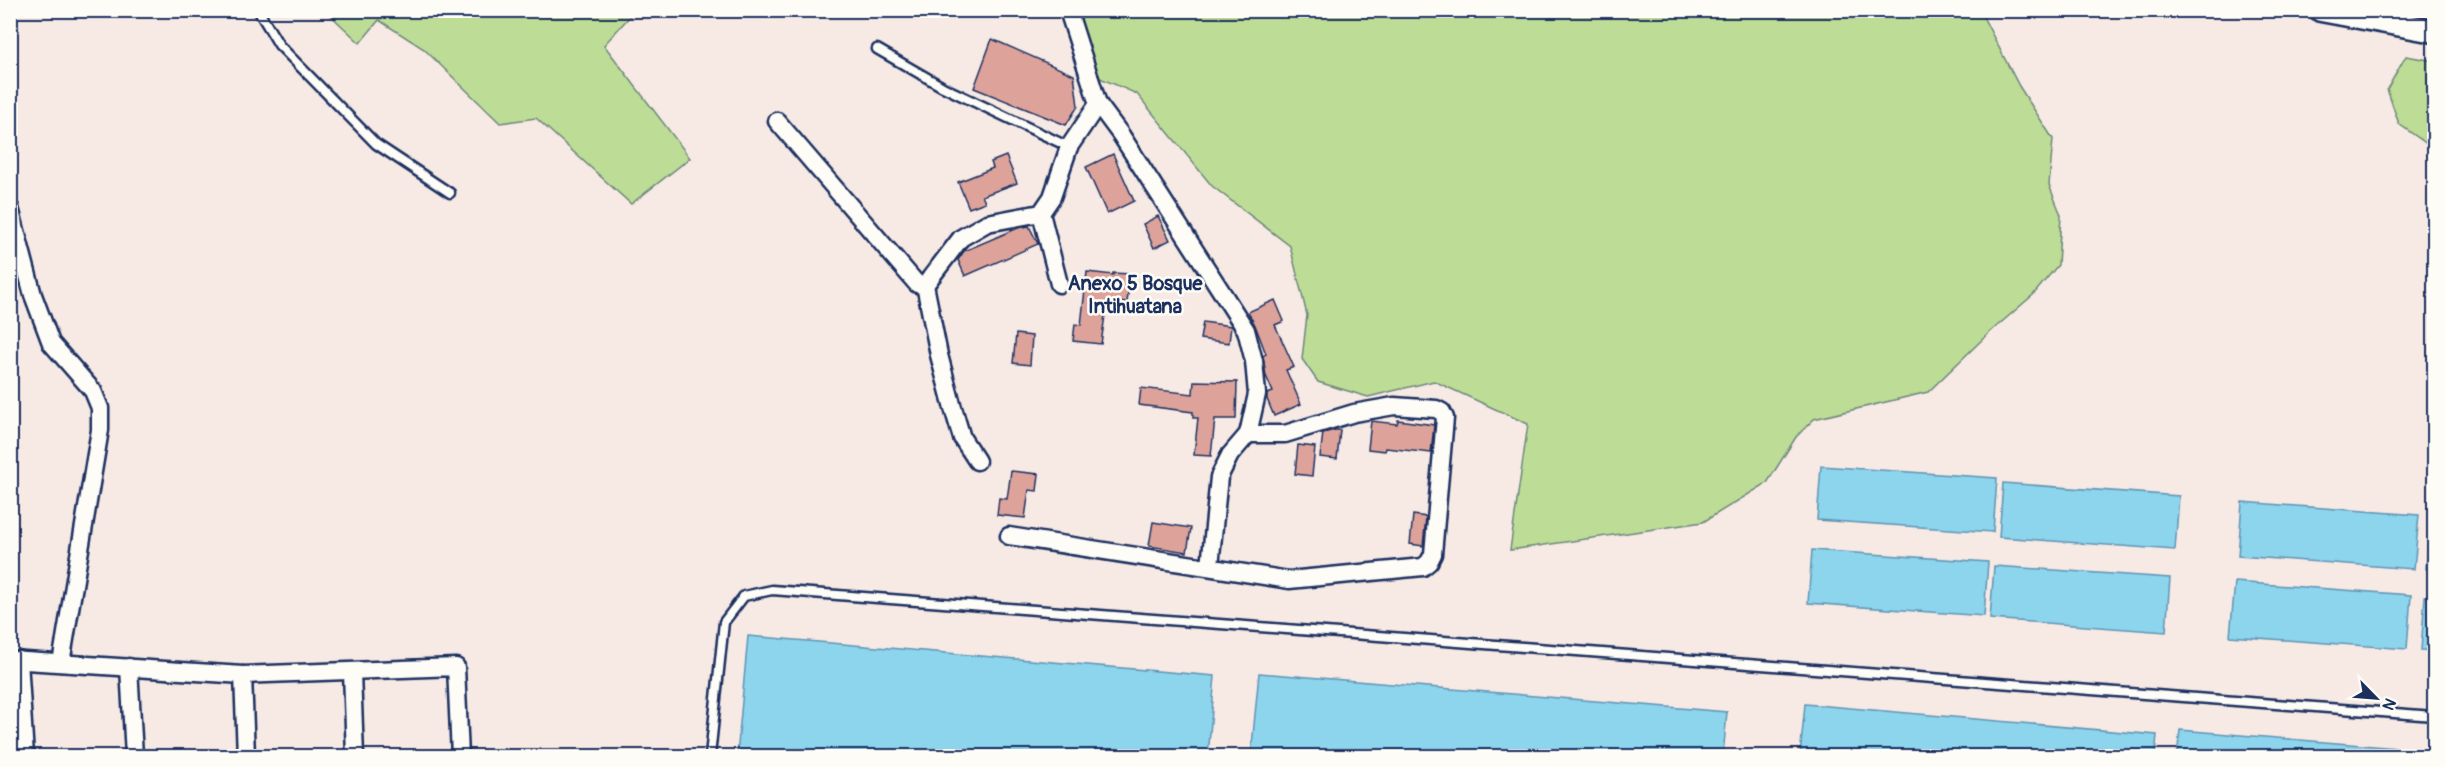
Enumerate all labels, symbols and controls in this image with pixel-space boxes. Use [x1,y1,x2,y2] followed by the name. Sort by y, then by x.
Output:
[1068,271,1203,319] district label: Anexo 5 Bosque Intihuatana
[2346,668,2406,728] north arrow
[2377,695,2400,713] text: N

